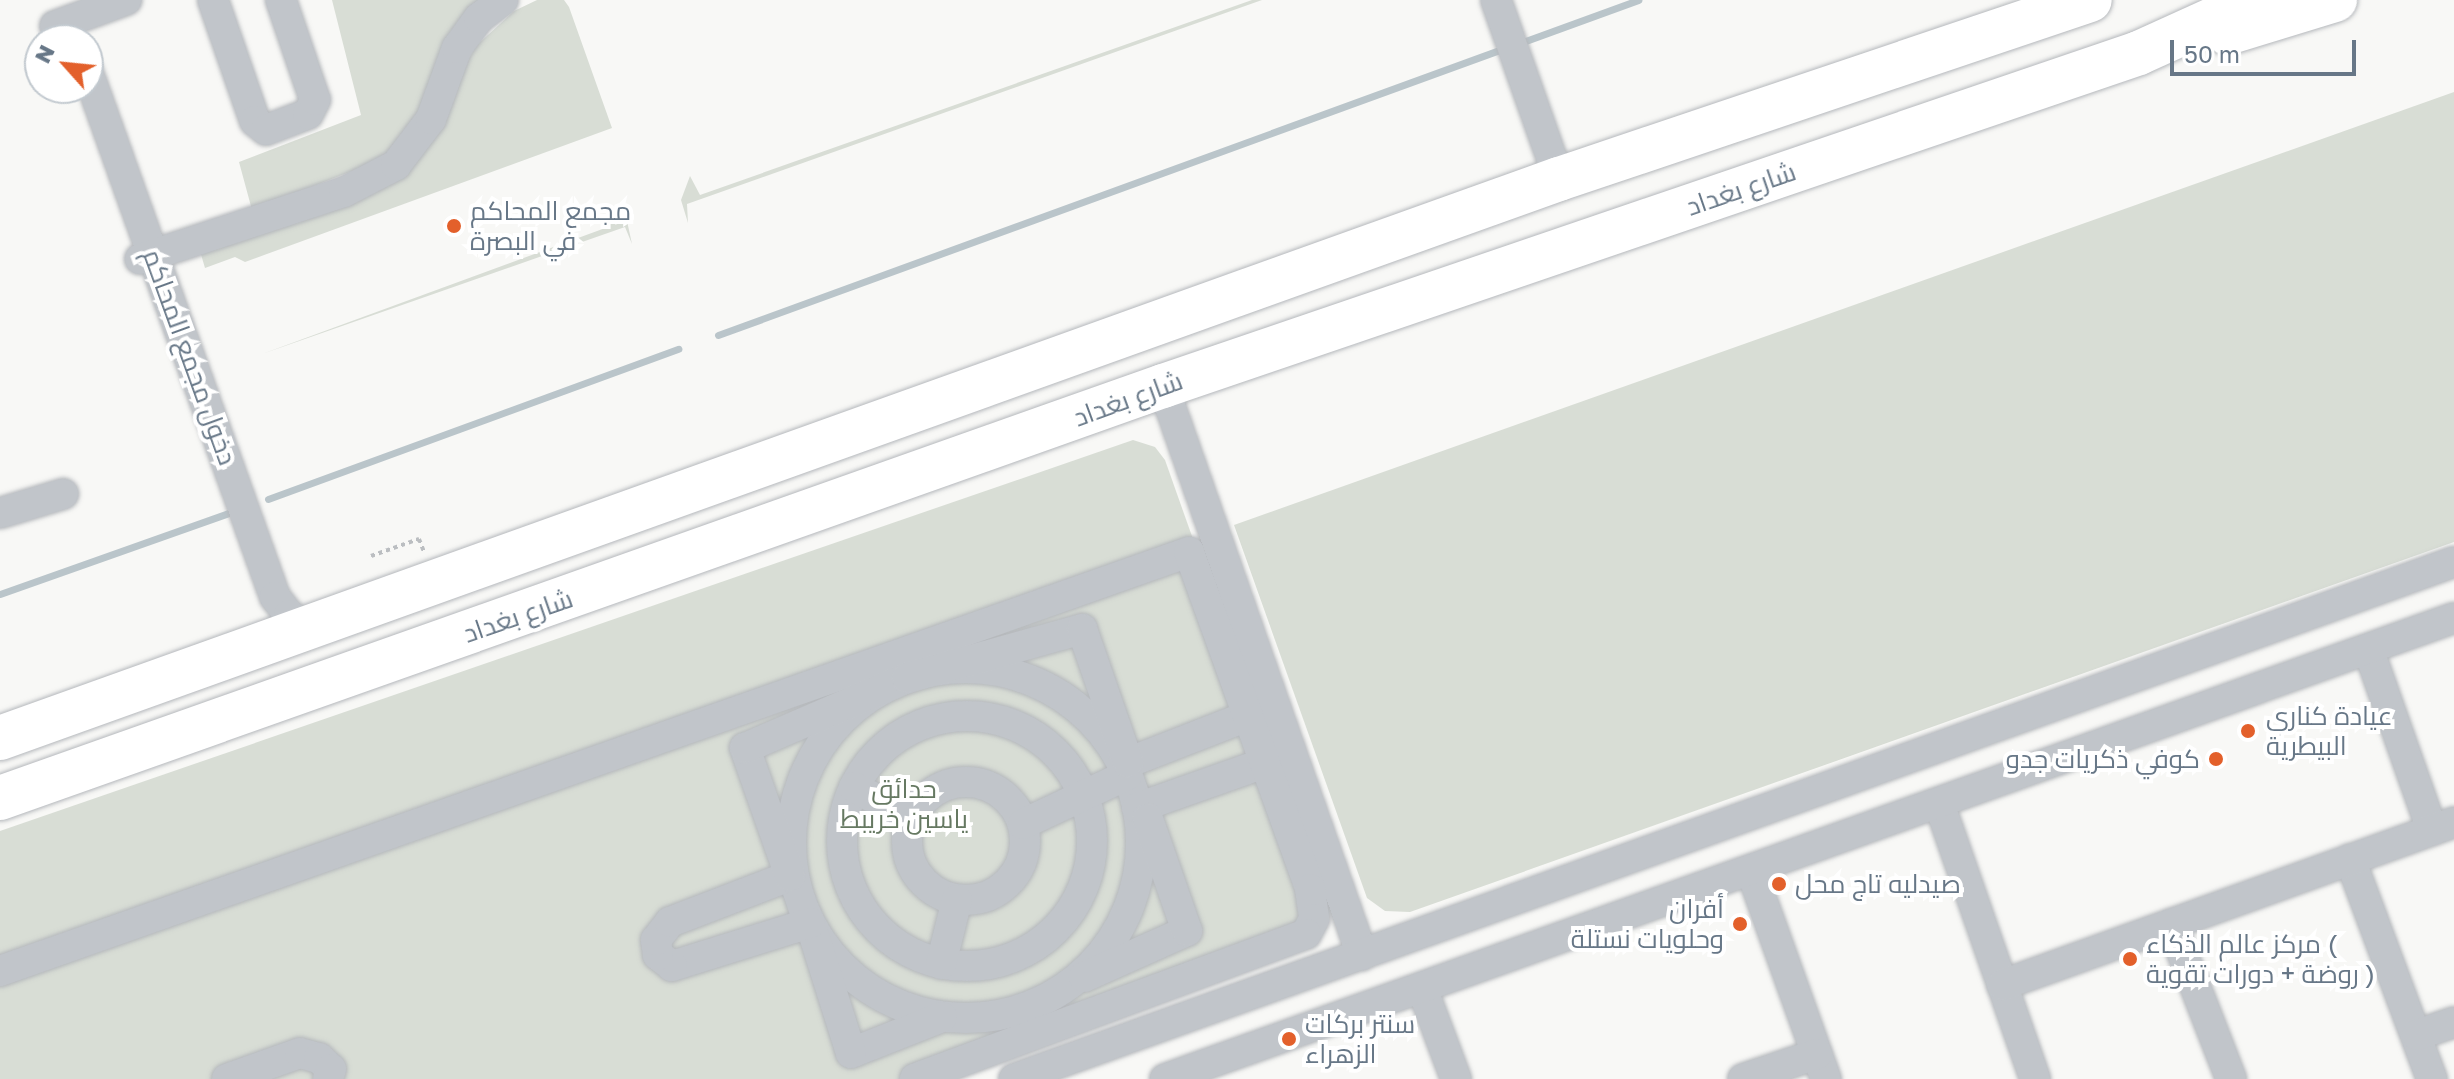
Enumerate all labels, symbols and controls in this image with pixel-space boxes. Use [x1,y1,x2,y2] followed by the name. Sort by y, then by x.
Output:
[24,24,104,104] north arrow
[2174,24,2360,74] scale bar
[2184,39,2240,68] text: 50 m
[28,40,60,67] text: N
[1682,156,1800,222] street label: شارع بغداد
[470,195,631,256] place label: مجمع المحاكم في البصرة
[445,217,463,235] marker: مجمع المحاكم في البصرة
[137,245,243,469] street label: دخول مجمع المحاكم
[1069,365,1187,433] street label: شارع بغداد
[459,583,577,649] street label: شارع بغداد
[2266,700,2393,762] place label: عيادة كناري البيطرية
[2237,720,2259,742] marker: عيادة كناري البيطرية
[2006,743,2200,775] place label: كوفي ذكريات جدو
[2207,750,2225,768] marker: كوفي ذكريات جدو
[840,773,968,834] park label: حدائق ياسين خريبط
[1795,868,1961,900] place label: صيدليه تاج محل
[1770,875,1788,893] marker: صيدليه تاج محل
[1571,893,1724,954] place label: أفران وحلويات نستلة
[1731,915,1749,933] marker: أفران وحلويات نستلة
[2146,928,2375,990] place label: مركز عالم الذكاء ( روضة + دورات تقوية )
[2121,950,2139,968] marker: مركز عالم الذكاء ( روضة + دورات تقوية )
[1305,1008,1415,1070] place label: سنتر بركات الزهراء
[1280,1030,1298,1048] marker: سنتر بركات الزهراء

